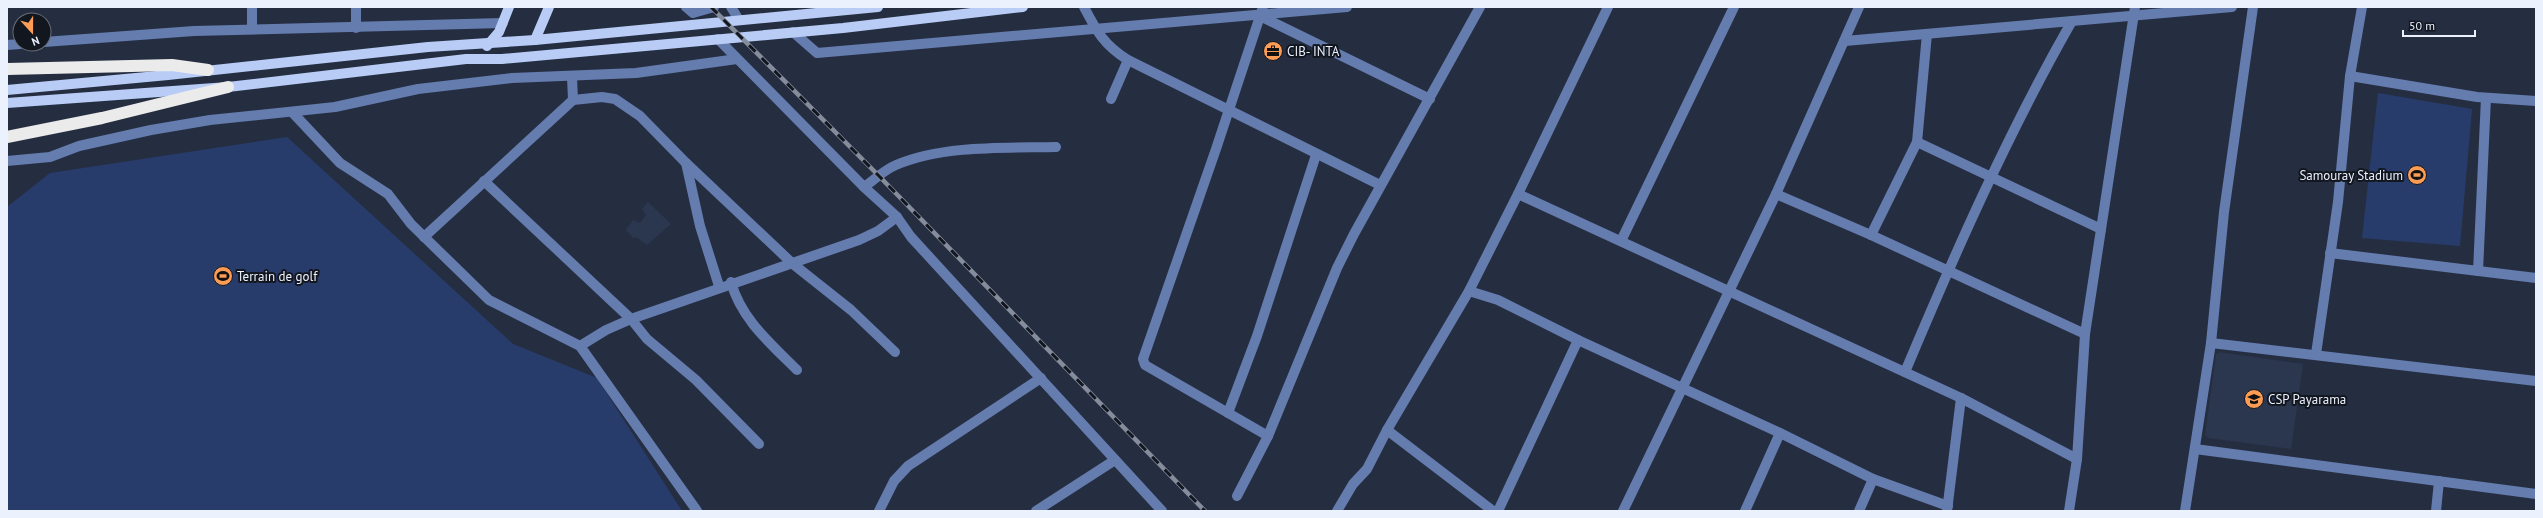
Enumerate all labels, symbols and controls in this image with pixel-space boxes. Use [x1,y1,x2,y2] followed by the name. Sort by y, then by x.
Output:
[12,12,52,52] north arrow
[2403,12,2475,38] scale bar
[2409,18,2435,33] text: 50 m
[30,34,41,49] text: N
[1262,40,1284,62] office icon: CIB- INTA
[1287,43,1340,60] place label: CIB- INTA
[2406,164,2428,186] sports icon: Samouray Stadium
[2299,167,2403,184] place label: Samouray Stadium
[212,265,234,287] sports icon: Terrain de golf
[237,268,318,285] place label: Terrain de golf
[2243,388,2265,410] school or university icon: CSP Payarama
[2268,391,2346,408] place label: CSP Payarama

